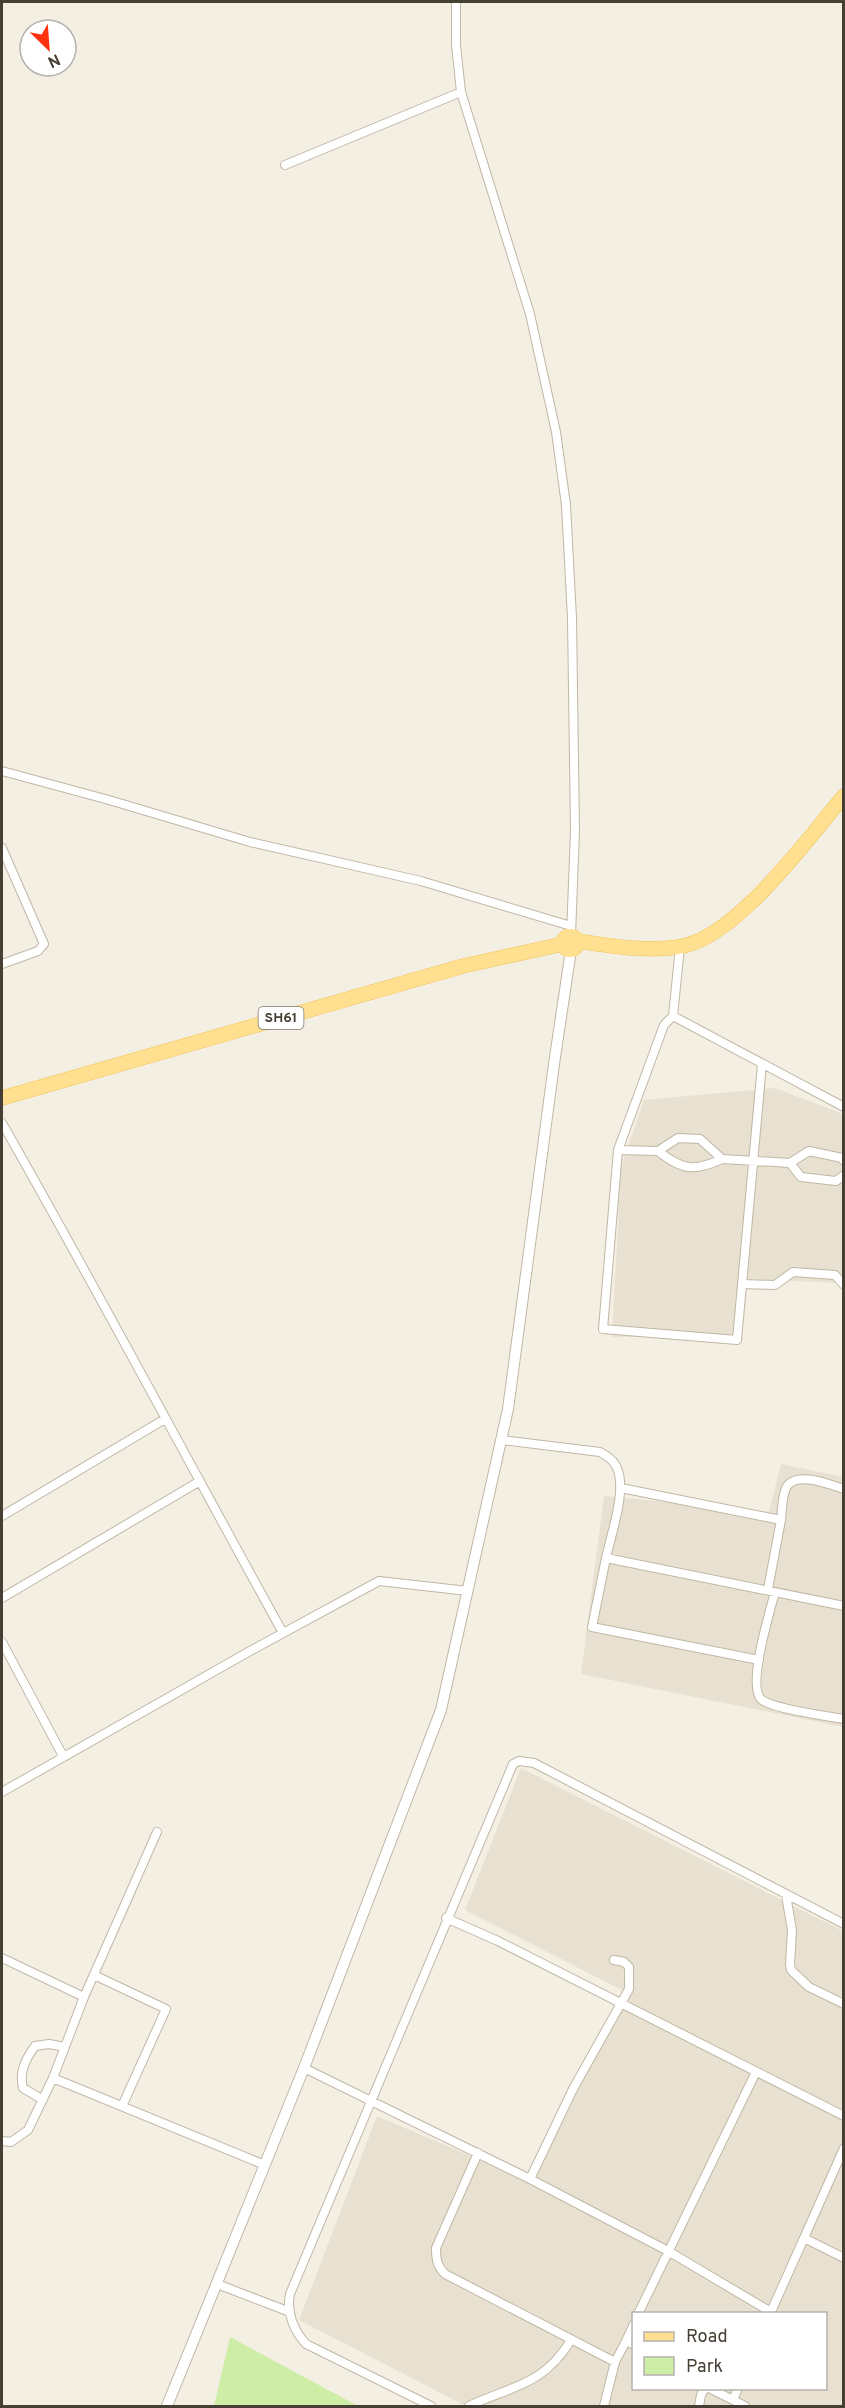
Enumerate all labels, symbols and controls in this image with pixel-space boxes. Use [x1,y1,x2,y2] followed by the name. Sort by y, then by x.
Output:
[18,18,78,78] north arrow
[44,48,63,71] text: N
[258,1007,304,1029] road number: SH61
[632,2312,827,2390] legend
[686,2326,728,2349] text: Road
[686,2356,723,2379] text: Park

